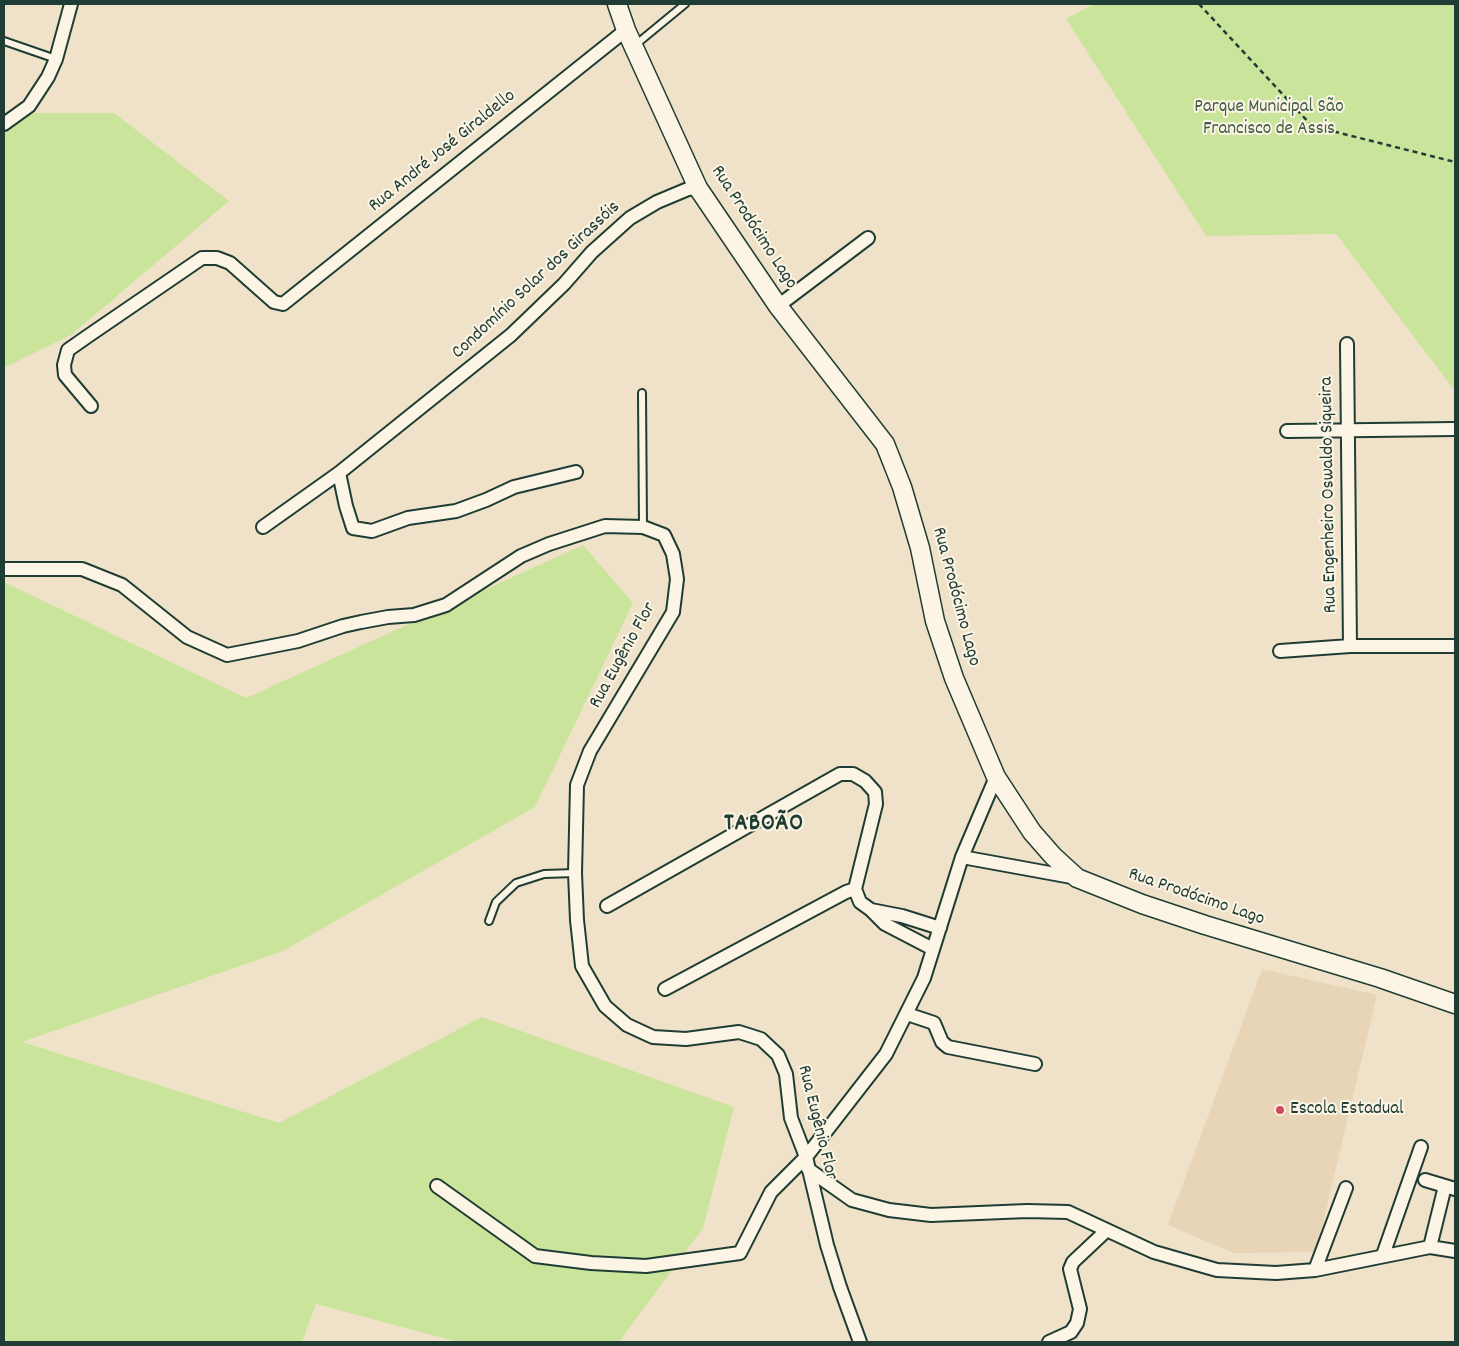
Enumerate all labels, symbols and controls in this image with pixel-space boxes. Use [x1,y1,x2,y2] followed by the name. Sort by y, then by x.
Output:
[365,86,521,218] street label: Rua André José Giraldello
[1194,97,1344,141] park label: Parque Municipal São Francisco de Assis
[705,162,801,294] street label: Rua Prodócimo Lago
[448,197,626,365] street label: Condomínio Solar dos Girassóis
[1317,377,1343,613] street label: Rua Engenheiro Oswaldo Siqueira
[926,525,984,669] street label: Rua Prodócimo Lago
[586,599,662,713] street label: Rua Eugênio Flor
[723,812,805,840] district label: TABOÃO
[1125,864,1267,932] street label: Rua Prodócimo Lago
[791,1063,841,1183] street label: Rua Eugênio Flor
[1290,1099,1404,1121] place label: Escola Estadual
[1274,1104,1286,1116] marker: Escola Estadual

